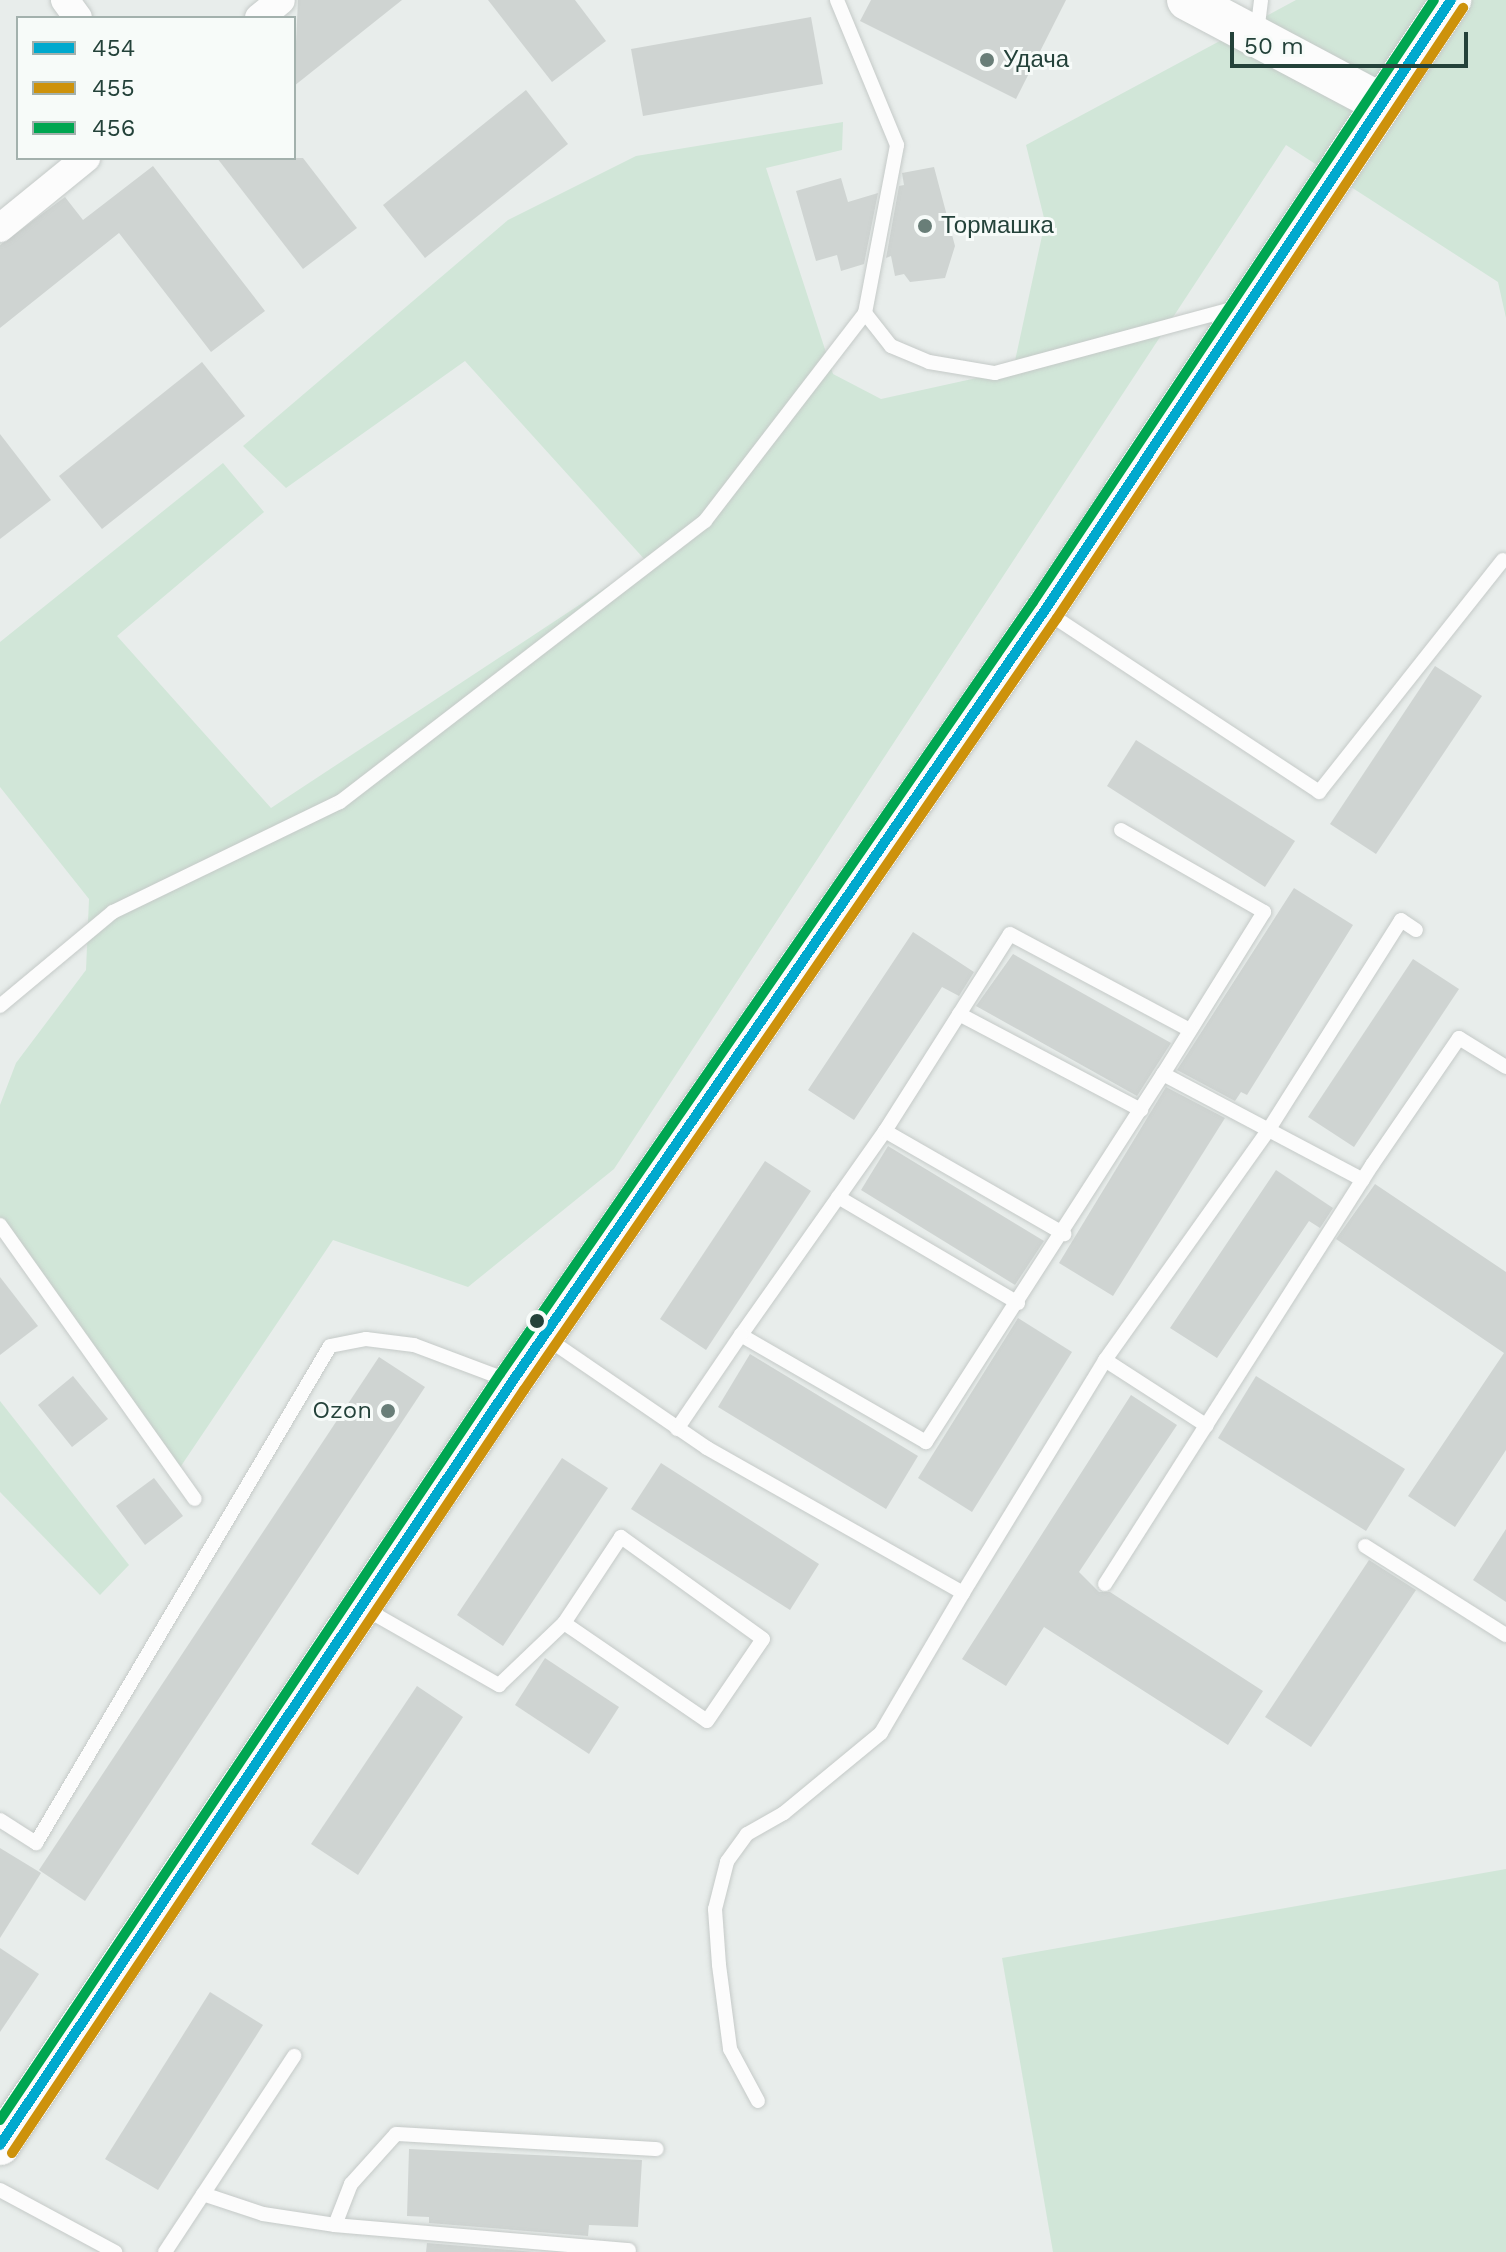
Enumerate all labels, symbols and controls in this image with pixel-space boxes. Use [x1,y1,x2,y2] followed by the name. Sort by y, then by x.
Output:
[16,16,296,160] legend
[1234,16,1472,66] scale bar
[1244,32,1304,60] text: 50 m
[92,34,135,62] text: 454
[1003,46,1069,74] place label: Удача
[978,51,996,69] marker: Удача
[92,74,135,102] text: 455
[92,114,135,142] text: 456
[941,212,1054,240] place label: Тормашка
[916,217,934,235] marker: Тормашка
[529,1313,545,1329] unlabelled marker
[312,1397,372,1425] place label: Ozon
[379,1402,397,1420] marker: Ozon

